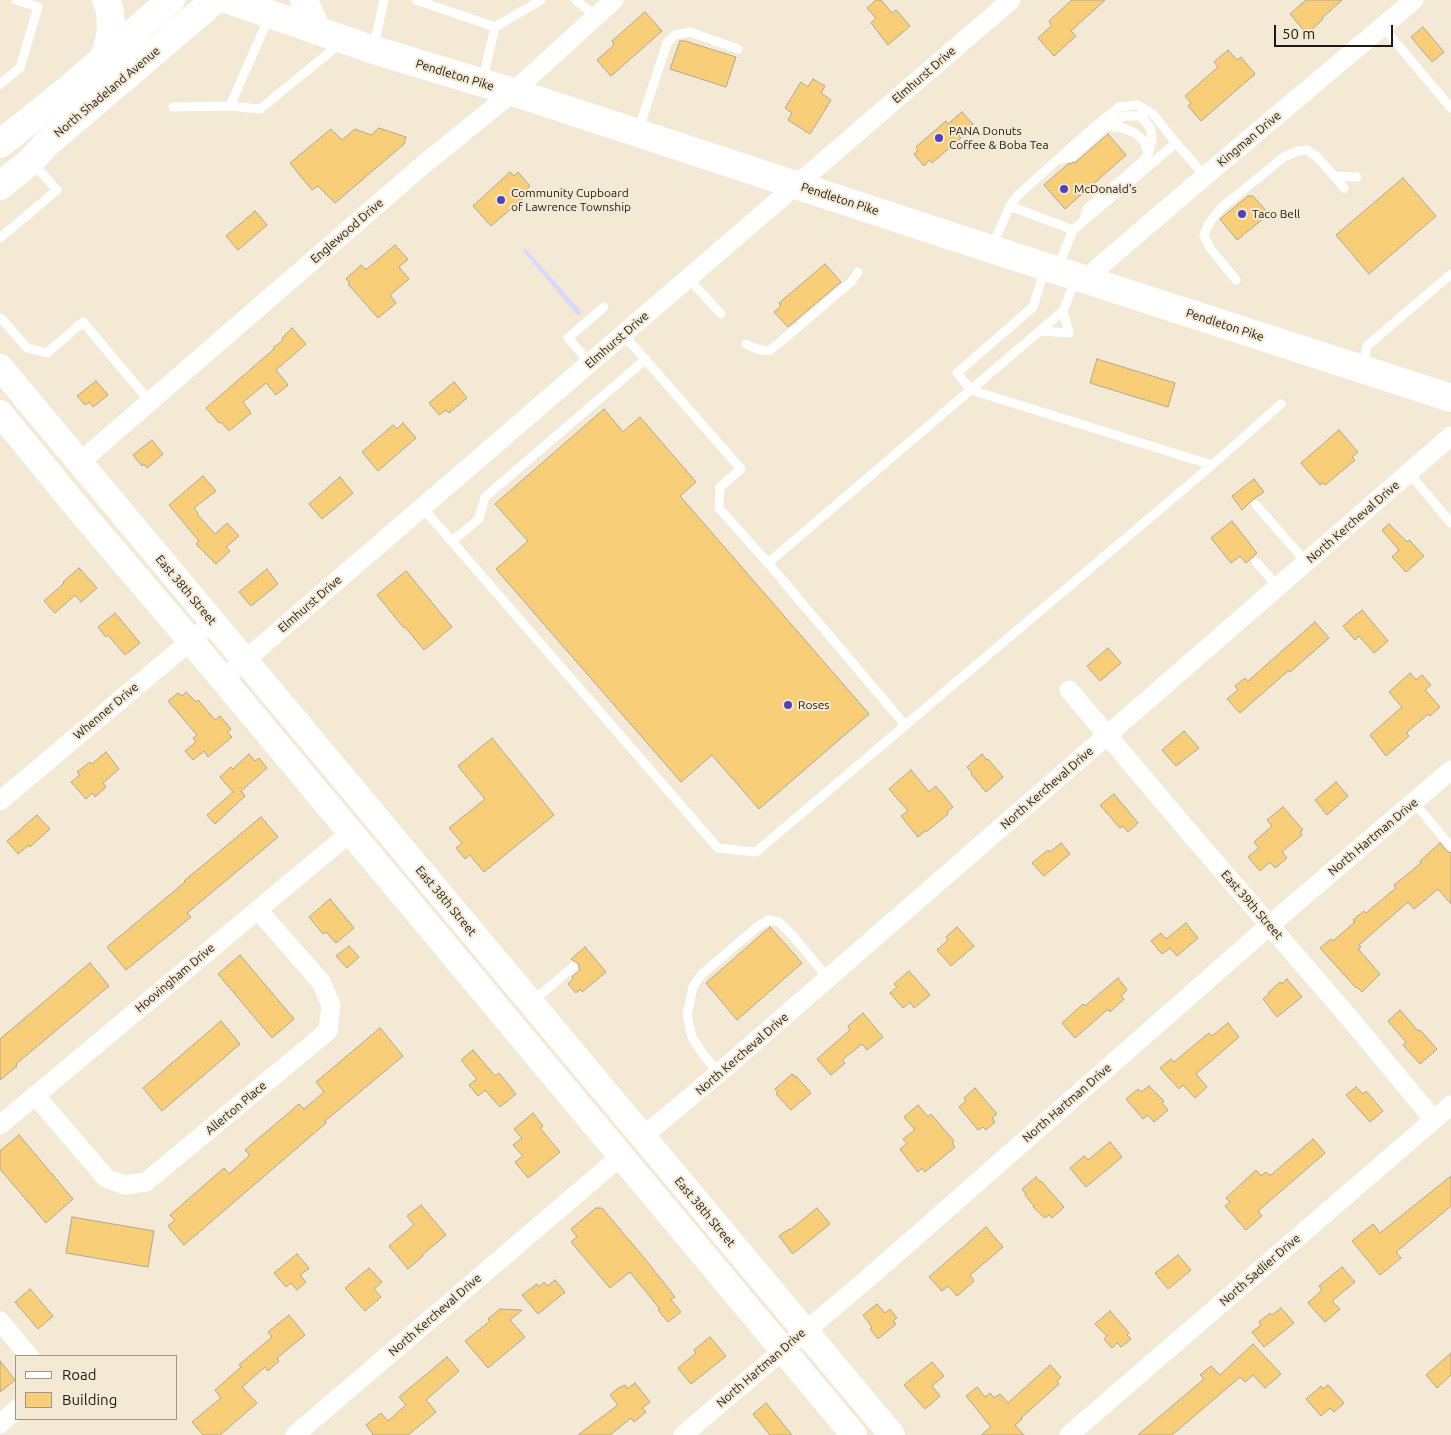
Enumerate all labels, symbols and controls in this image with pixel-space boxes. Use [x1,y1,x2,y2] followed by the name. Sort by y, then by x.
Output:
[1276,15,1395,47] scale bar
[1282,25,1315,42] text: 50 m
[51,43,163,141] street label: North Shadeland Avenue
[889,43,959,107] street label: Elmhurst Drive
[414,56,496,94] street label: Pendleton Pike
[1214,108,1284,170] street label: Kingman Drive
[949,124,1049,152] place label: PANA Donuts Coffee & Boba Tea
[933,132,945,144] marker: PANA Donuts Coffee & Boba Tea
[799,180,881,218] street label: Pendleton Pike
[1074,182,1137,196] place label: McDonald's
[1058,183,1070,195] marker: McDonald's
[511,186,631,214] place label: Community Cupboard of Lawrence Township
[495,194,507,206] marker: Community Cupboard of Lawrence Township
[308,195,386,267] street label: Englewood Drive
[1252,207,1300,221] place label: Taco Bell
[1236,208,1248,220] marker: Taco Bell
[1184,306,1266,344] street label: Pendleton Pike
[582,308,652,372] street label: Elmhurst Drive
[1304,478,1402,566] street label: North Kercheval Drive
[153,552,219,628] street label: East 38th Street
[275,572,345,636] street label: Elmhurst Drive
[71,680,141,742] street label: Whenner Drive
[798,698,830,712] place label: Roses
[782,699,794,711] marker: Roses
[998,744,1096,832] street label: North Kercheval Drive
[1325,795,1421,879] street label: North Hartman Drive
[413,863,479,939] street label: East 38th Street
[1218,867,1286,943] street label: East 39th Street
[132,941,218,1015] street label: Hoovingham Drive
[693,1010,791,1098] street label: North Kercheval Drive
[1020,1061,1114,1145] street label: North Hartman Drive
[203,1078,269,1138] street label: Allerton Place
[672,1174,738,1250] street label: East 38th Street
[1217,1231,1303,1309] street label: North Sadlier Drive
[386,1271,484,1359] street label: North Kercheval Drive
[714,1326,808,1410] street label: North Hartman Drive
[15,1355,178,1420] legend
[62,1366,97,1383] text: Road
[62,1391,117,1408] text: Building

